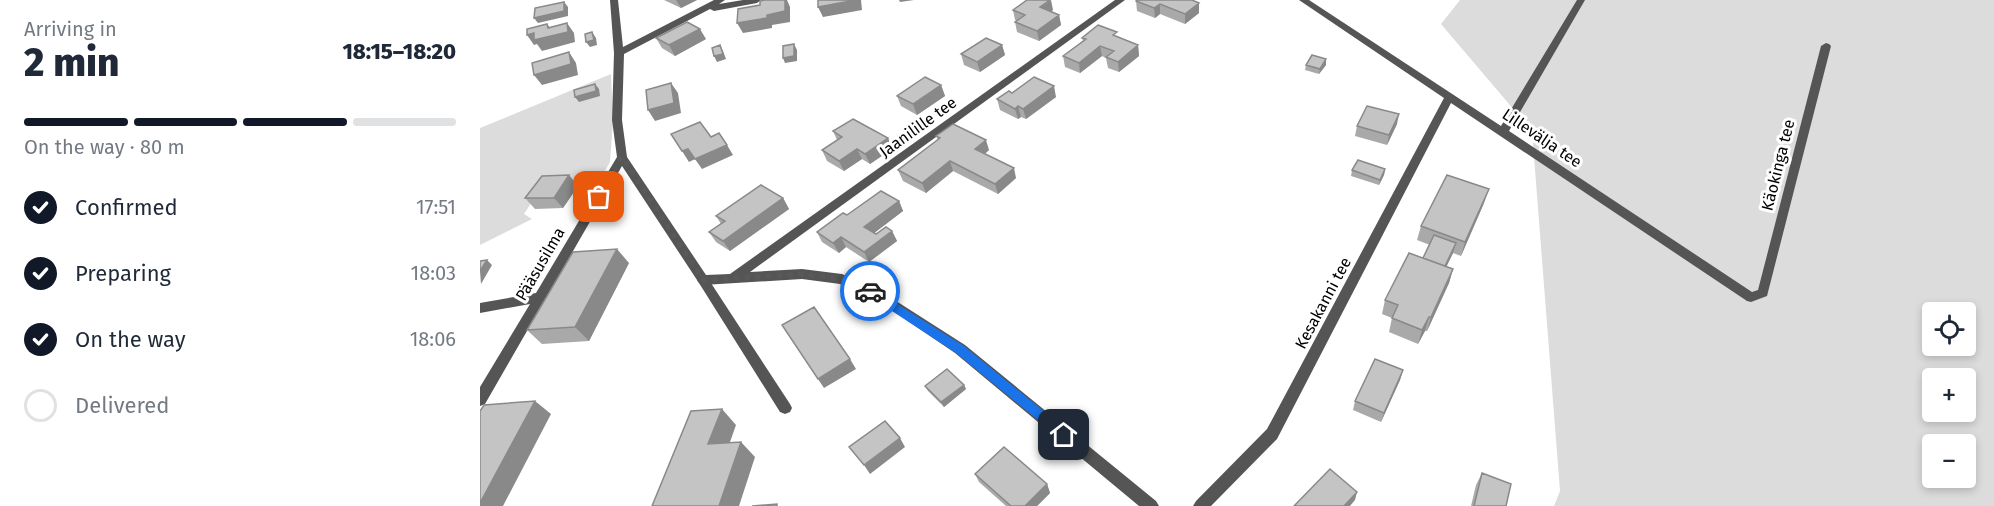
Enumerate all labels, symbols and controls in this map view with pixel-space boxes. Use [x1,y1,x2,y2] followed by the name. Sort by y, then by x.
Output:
[24,17,117,41] text: Arriving in
[342,38,456,65] text: 18:15–18:20
[24,40,120,86] text: 2 min
[876,93,960,161] street label: Jaanilille tee
[1499,104,1585,172] street label: Lillevälja tee
[1757,117,1799,213] street label: Käokinga tee
[24,135,185,159] text: On the way · 80 m
[573,171,624,222] pin
[582,180,615,213] icon: bag
[24,191,57,224] icon: check
[75,194,178,221] text: Confirmed
[416,195,456,219] text: 17:51
[511,224,569,304] street label: Pääsusilma
[1291,254,1355,352] street label: Kesakanni tee
[24,257,57,290] icon: check
[75,260,171,287] text: Preparing
[411,261,456,285] text: 18:03
[840,261,900,321] courier
[854,275,887,308] icon: car
[1922,302,1976,488] map controls
[1922,302,1976,356] button: locate
[24,323,57,356] icon: check
[75,326,186,353] text: On the way
[410,327,456,351] text: 18:06
[1922,368,1976,422] button: +
[75,392,170,419] text: Delivered
[1038,409,1089,460] pin
[1047,418,1080,451] icon: home
[1922,434,1976,488] button: −

